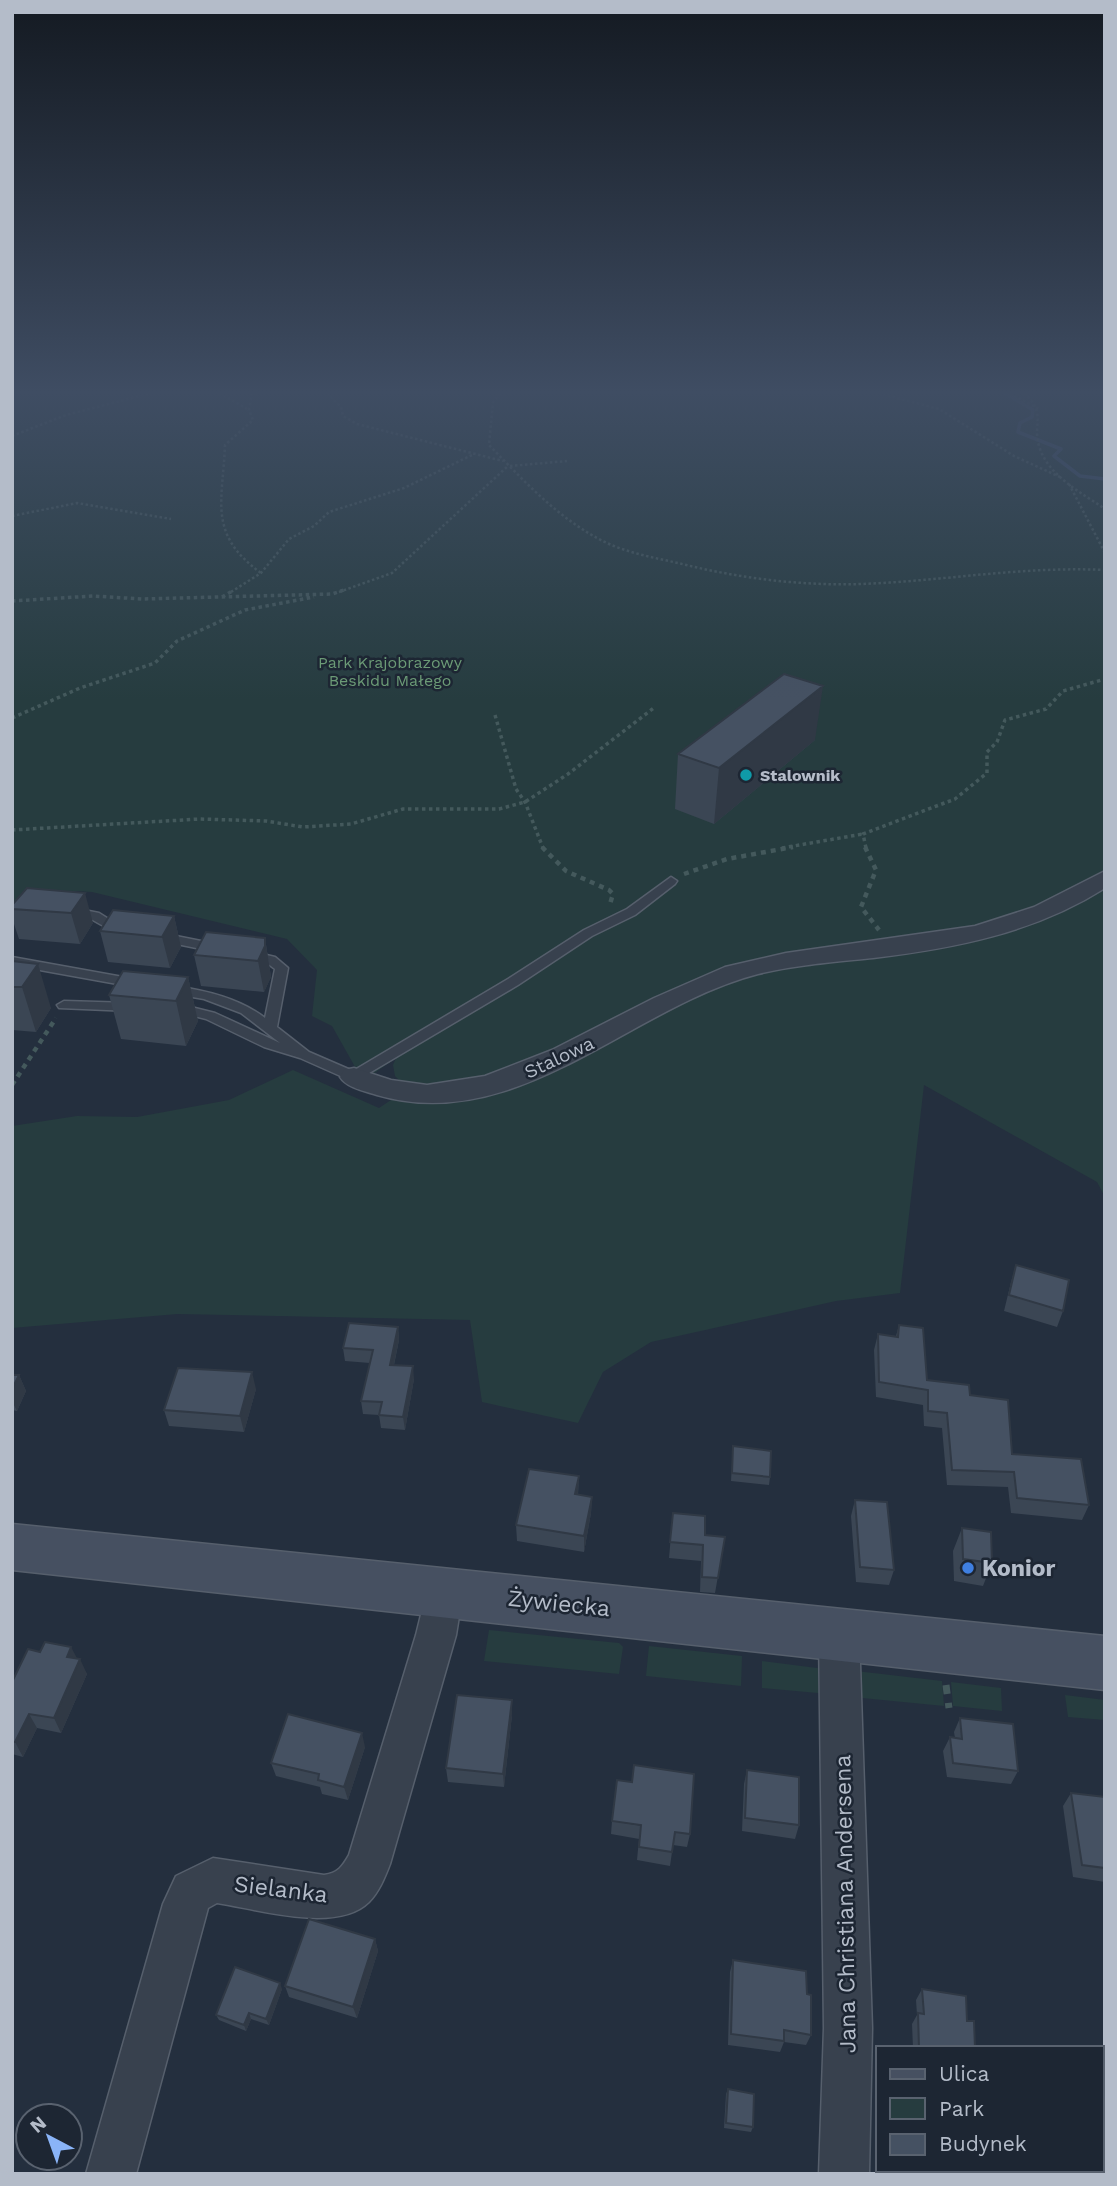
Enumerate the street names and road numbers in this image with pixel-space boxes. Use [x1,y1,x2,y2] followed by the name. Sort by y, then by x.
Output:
[521,1031,598,1084] street label: Stalowa
[507,1585,611,1622] street label: Żywiecka
[829,1754,862,2054] street label: Jana Christiana Andersena
[233,1870,329,1909] street label: Sielanka

